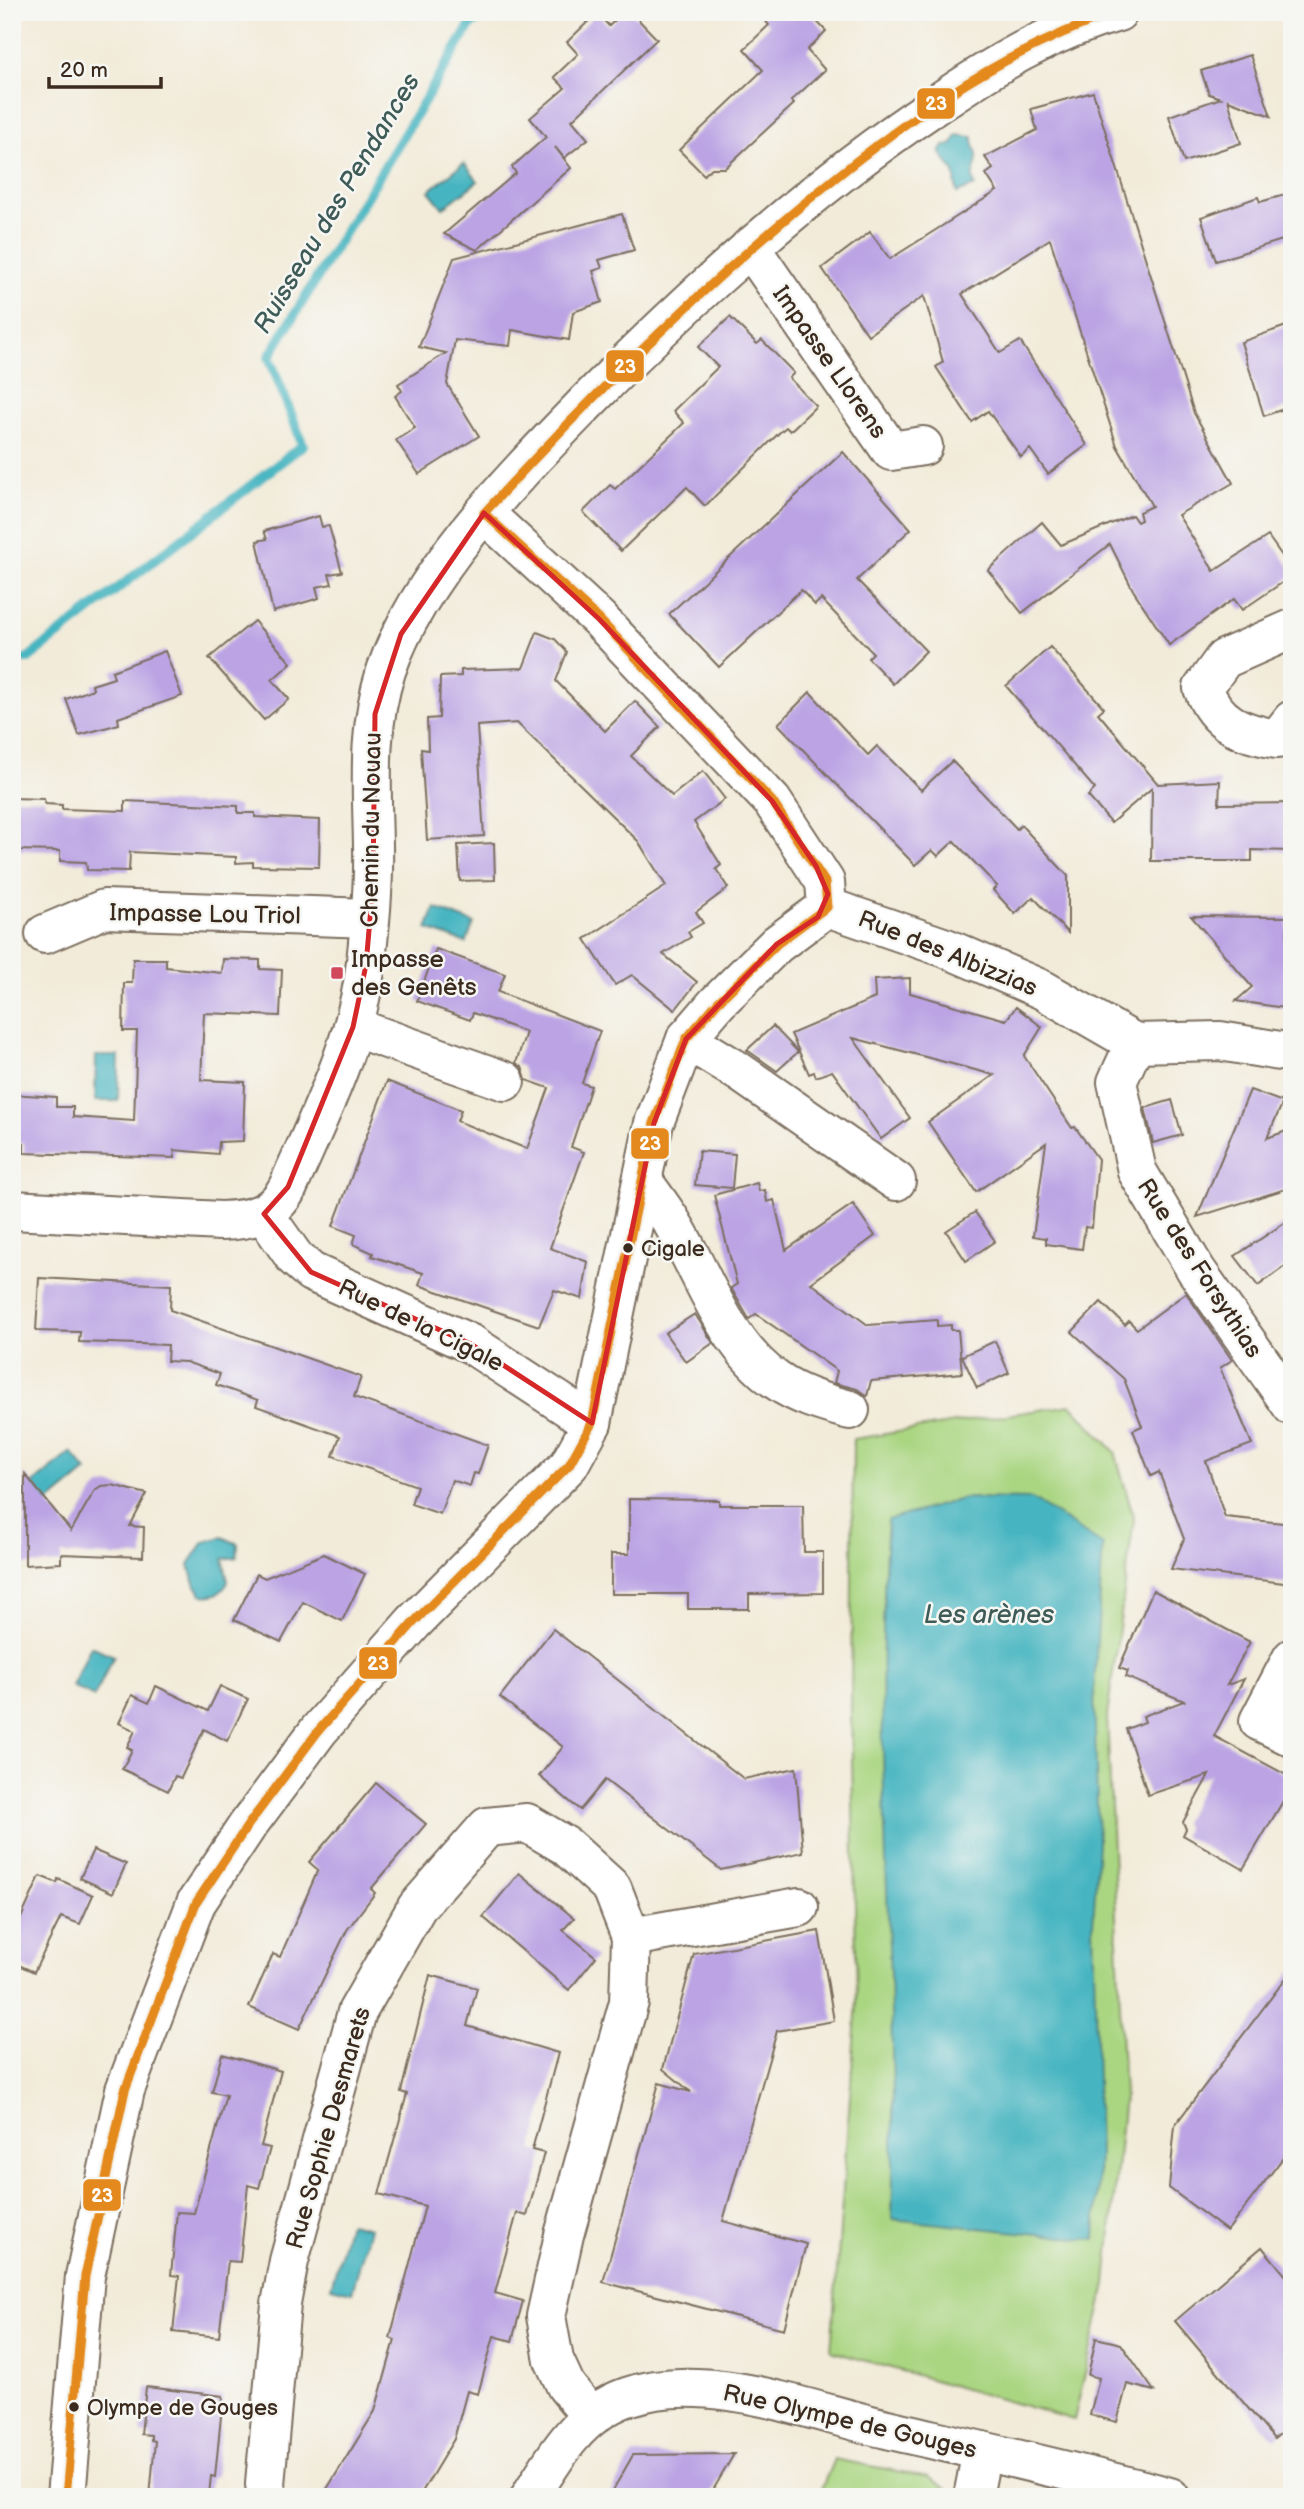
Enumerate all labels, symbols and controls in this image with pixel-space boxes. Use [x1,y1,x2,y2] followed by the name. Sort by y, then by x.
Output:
[49,46,161,90] scale bar
[60,58,108,83] text: 20 m
[247,68,427,339] water label: Ruisseau des Pendances
[916,87,956,120] line badge: 23
[925,93,947,116] text: 23
[766,280,893,444] street label: Impasse Llorens
[605,349,645,383] line badge: 23
[614,356,636,379] text: 23
[355,732,388,928] street label: Chemin du Nouau
[109,898,301,931] street label: Impasse Lou Triol
[854,904,1042,1003] street label: Rue des Albizzias
[351,945,477,1002] place label: Impasse des Genêts
[329,965,345,981] marker: Impasse des Genêts
[630,1127,670,1160] line badge: 23
[639,1133,661,1156] text: 23
[1131,1173,1268,1363] street label: Rue des Forsythias
[641,1236,705,1263] place label: Cigale
[621,1241,635,1255] marker: Cigale
[333,1273,508,1378] street label: Rue de la Cigale
[924,1600,1054,1631] water label: Les arènes
[358,1646,398,1680] line badge: 23
[367,1653,389,1676] text: 23
[280,2004,377,2253] street label: Rue Sophie Desmarets
[82,2178,122,2212] line badge: 23
[91,2185,113,2208] text: 23
[720,2378,980,2465] street label: Rue Olympe de Gouges
[87,2395,278,2422] place label: Olympe de Gouges
[67,2400,81,2414] marker: Olympe de Gouges

